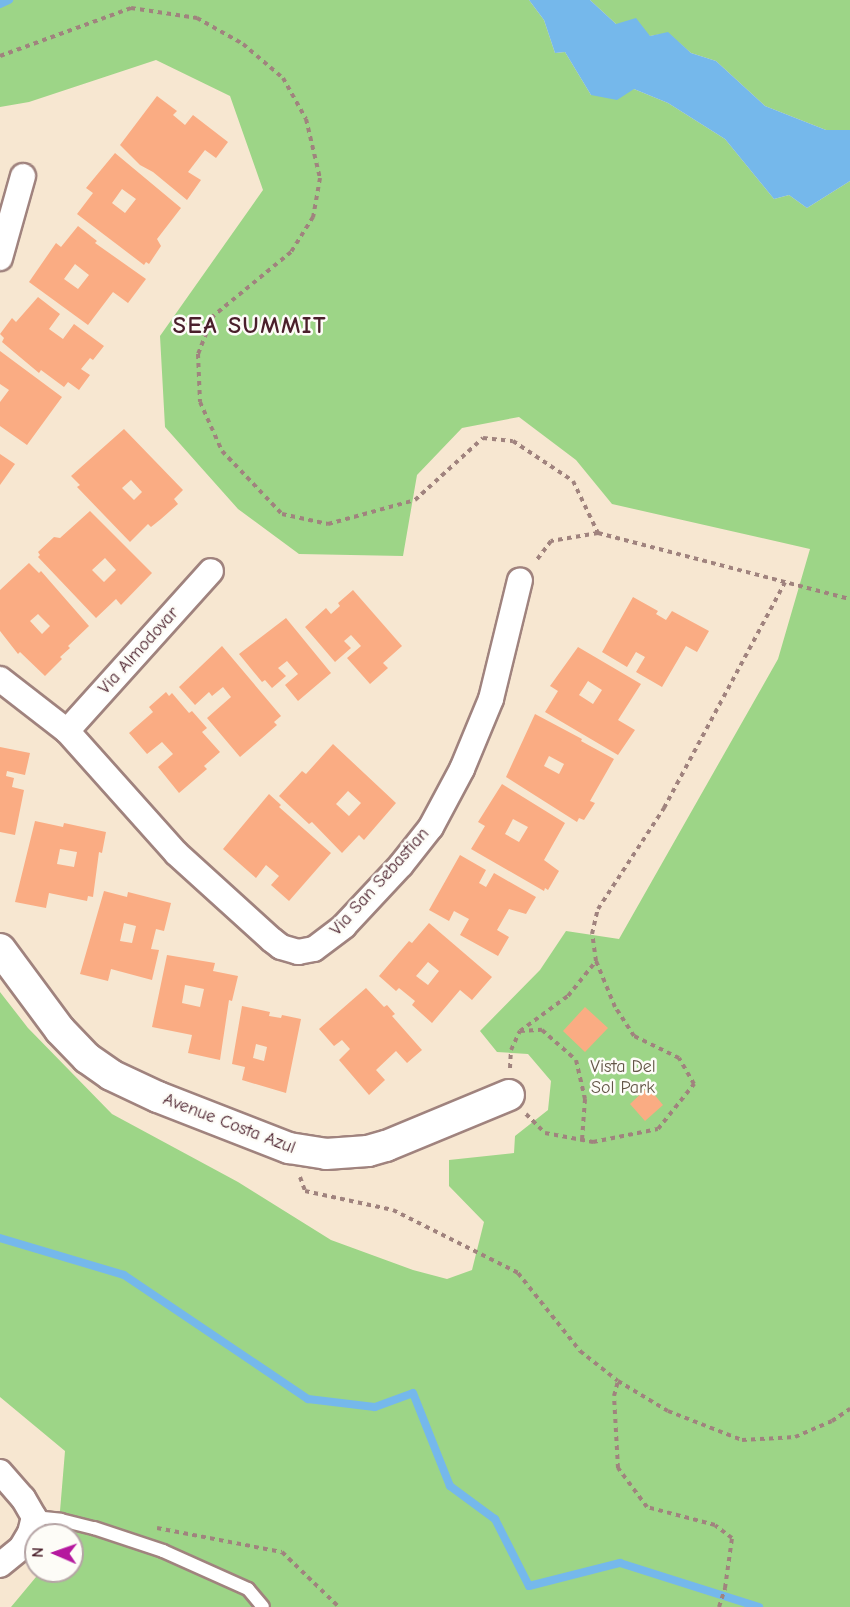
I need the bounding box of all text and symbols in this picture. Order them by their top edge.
district label: SEA SUMMIT [173,312,327,340]
street label: Via Almodovar [94,603,184,699]
street label: Via San Sebastian [326,823,434,941]
park label: Vista Del Sol Park [590,1057,656,1100]
street label: Avenue Costa Azul [160,1089,298,1159]
north arrow [24,1523,84,1583]
text: N [29,1547,47,1558]

